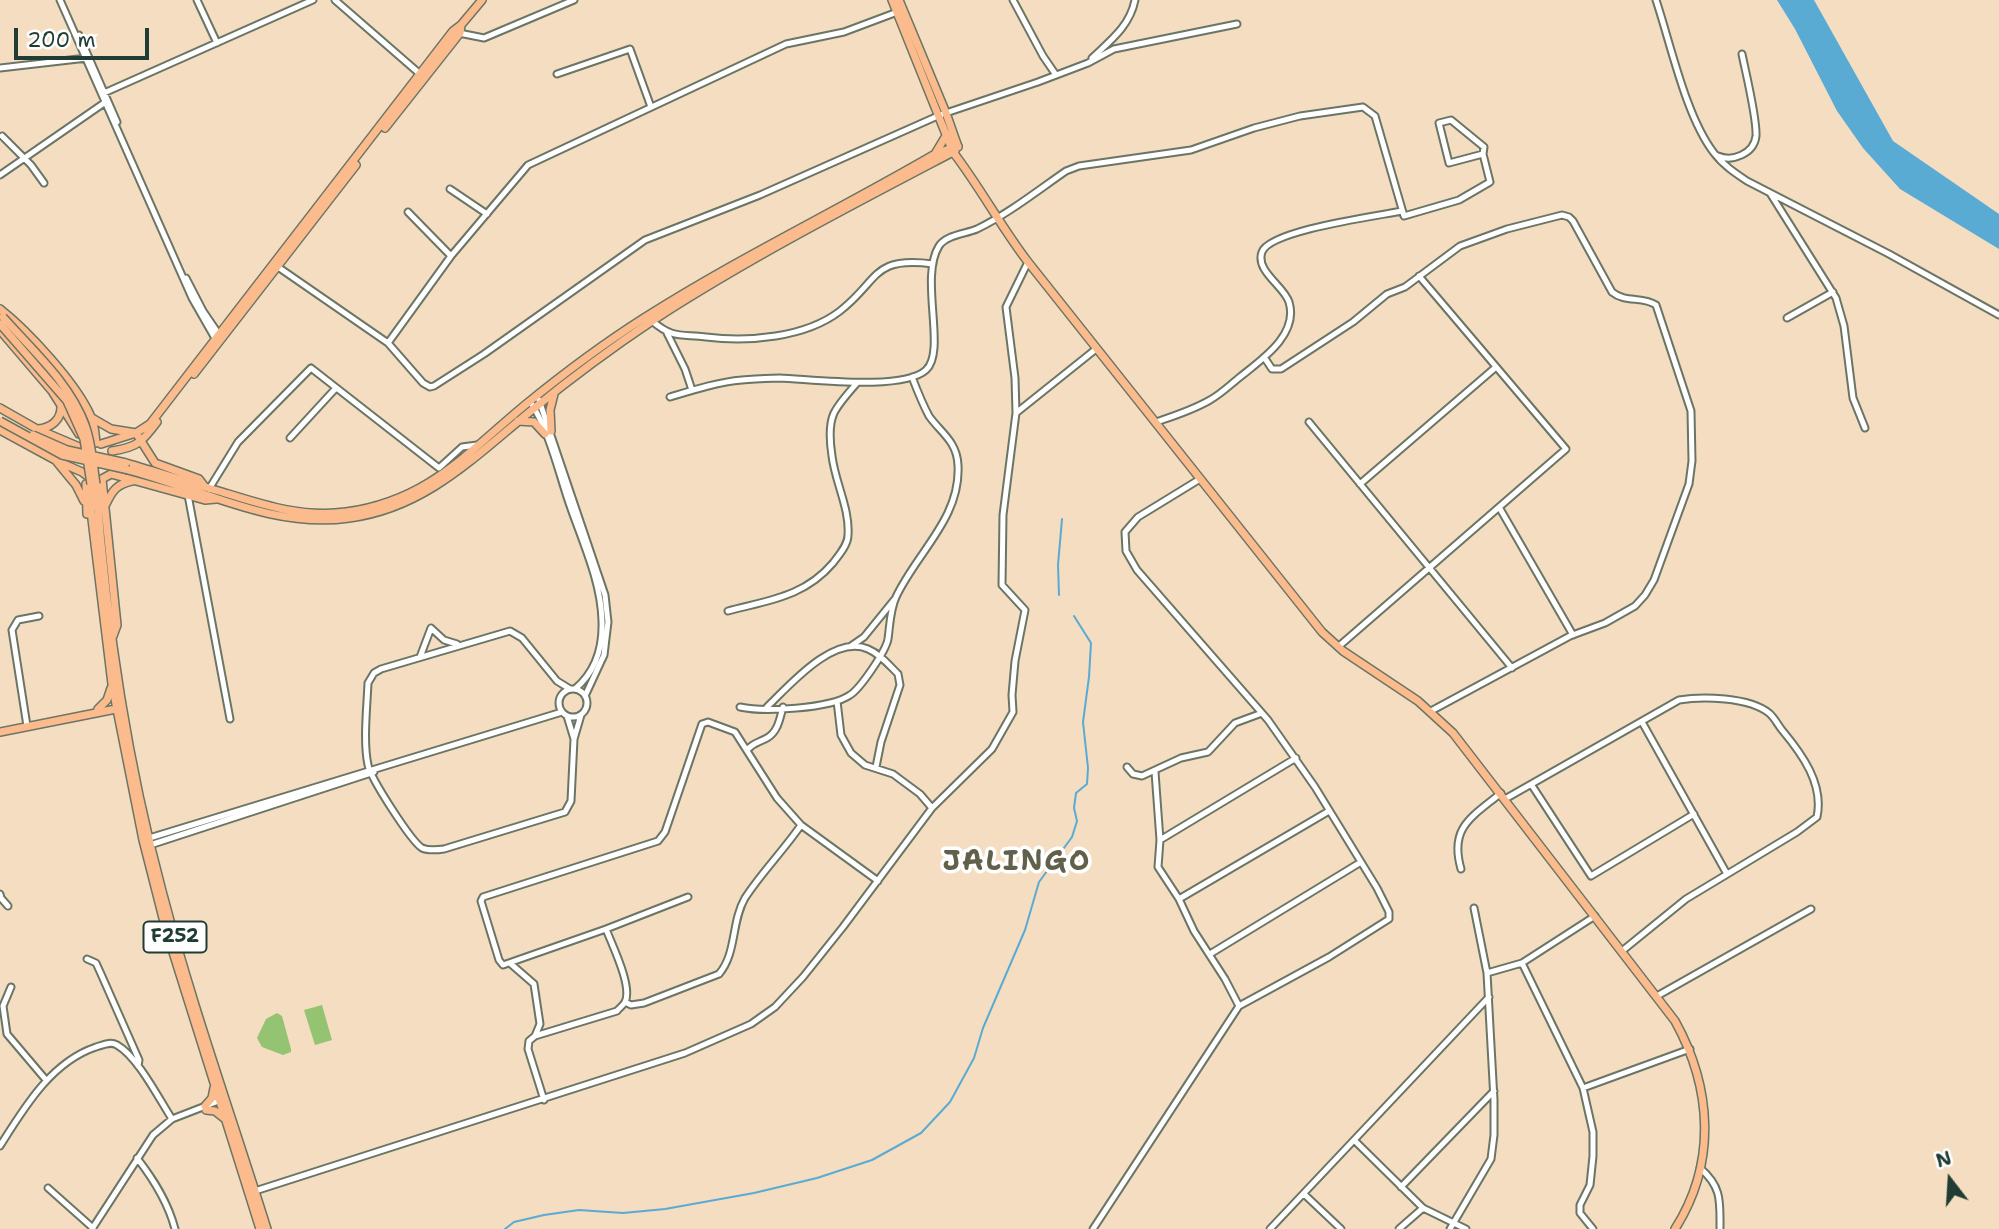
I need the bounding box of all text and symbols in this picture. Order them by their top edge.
scale bar [18,14,152,58]
text: 200 m [27,26,96,54]
district label: JALINGO [943,846,1091,880]
road number: F252 [144,922,206,953]
north arrow [1915,1145,1985,1215]
text: N [1933,1145,1955,1174]

